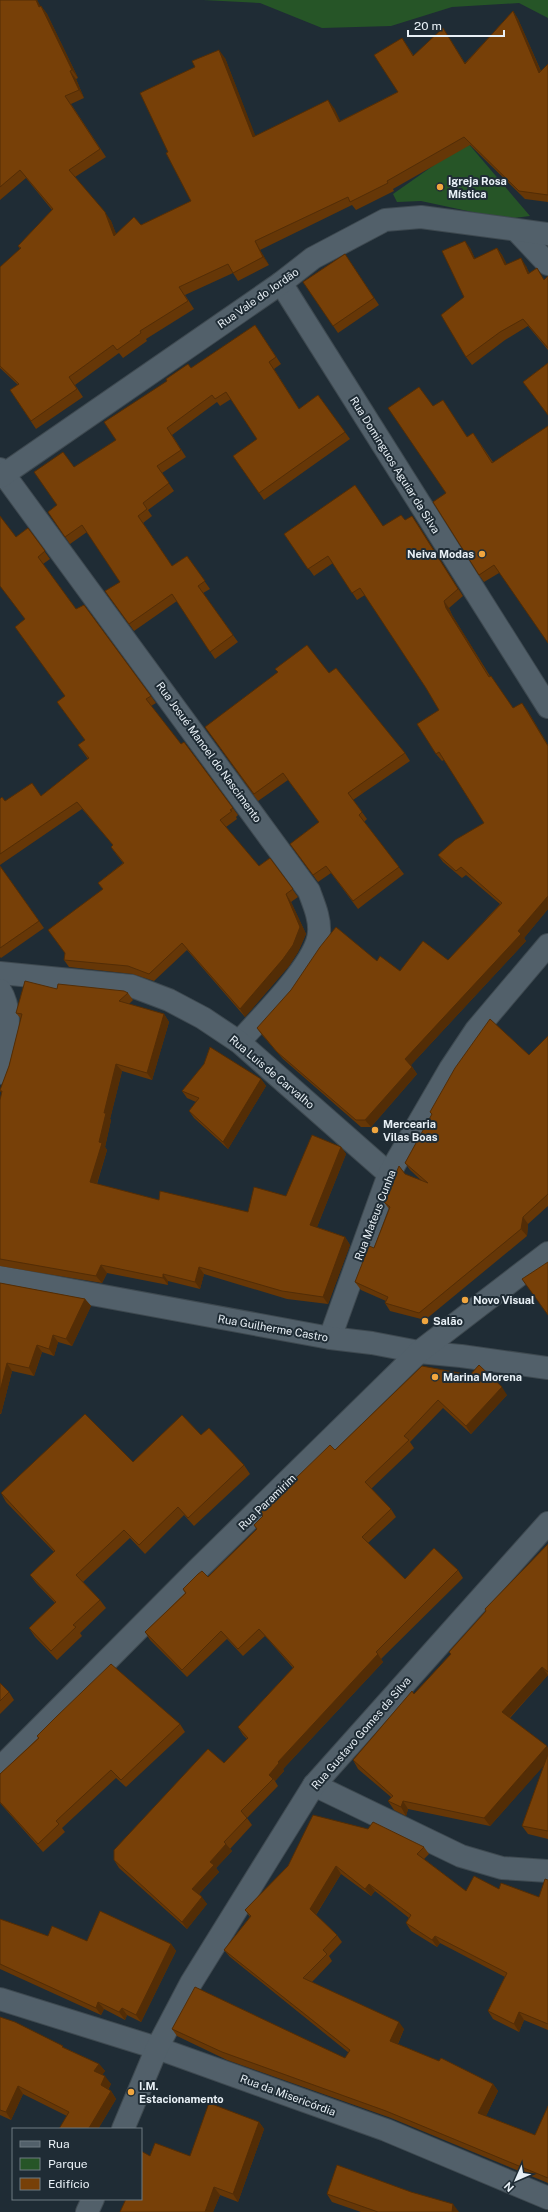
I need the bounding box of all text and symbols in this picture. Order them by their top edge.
scale bar [408,12,504,38]
text: 20 m [414,19,442,33]
place label: Igreja Rosa Mística [448,175,507,200]
marker: Igreja Rosa Mística [435,182,445,192]
street label: Rua Vale do Jordão [215,266,301,330]
street label: Rua Dominguos Aguiar da Silva [348,394,442,536]
place label: Neiva Modas [407,548,474,560]
marker: Neiva Modas [477,549,487,559]
street label: Rua Josué Manoel do Nascimento [154,680,264,824]
street label: Rua Luis de Carvalho [227,1033,317,1111]
place label: Mercearia Vilas Boas [383,1118,438,1143]
marker: Mercearia Vilas Boas [370,1125,380,1135]
street label: Rua Mateus Cunha [352,1168,398,1262]
place label: Novo Visual [473,1294,535,1306]
marker: Novo Visual [460,1295,470,1305]
street label: Rua Guilherme Castro [217,1312,329,1344]
place label: Salão [433,1315,463,1327]
marker: Salão [420,1316,430,1326]
place label: Marina Morena [443,1371,522,1383]
marker: Marina Morena [430,1372,440,1382]
street label: Rua Paramirim [236,1472,298,1532]
street label: Rua Gustavo Gomes da Silva [309,1674,413,1792]
street label: Rua da Misericórdia [239,2072,337,2118]
place label: I.M. Estacionamento [139,2080,224,2105]
marker: I.M. Estacionamento [126,2087,136,2097]
legend [12,2128,142,2200]
text: Rua [48,2137,70,2151]
text: Parque [48,2157,88,2171]
north arrow [496,2160,536,2200]
text: Edifício [48,2177,90,2191]
text: N [502,2180,516,2194]

